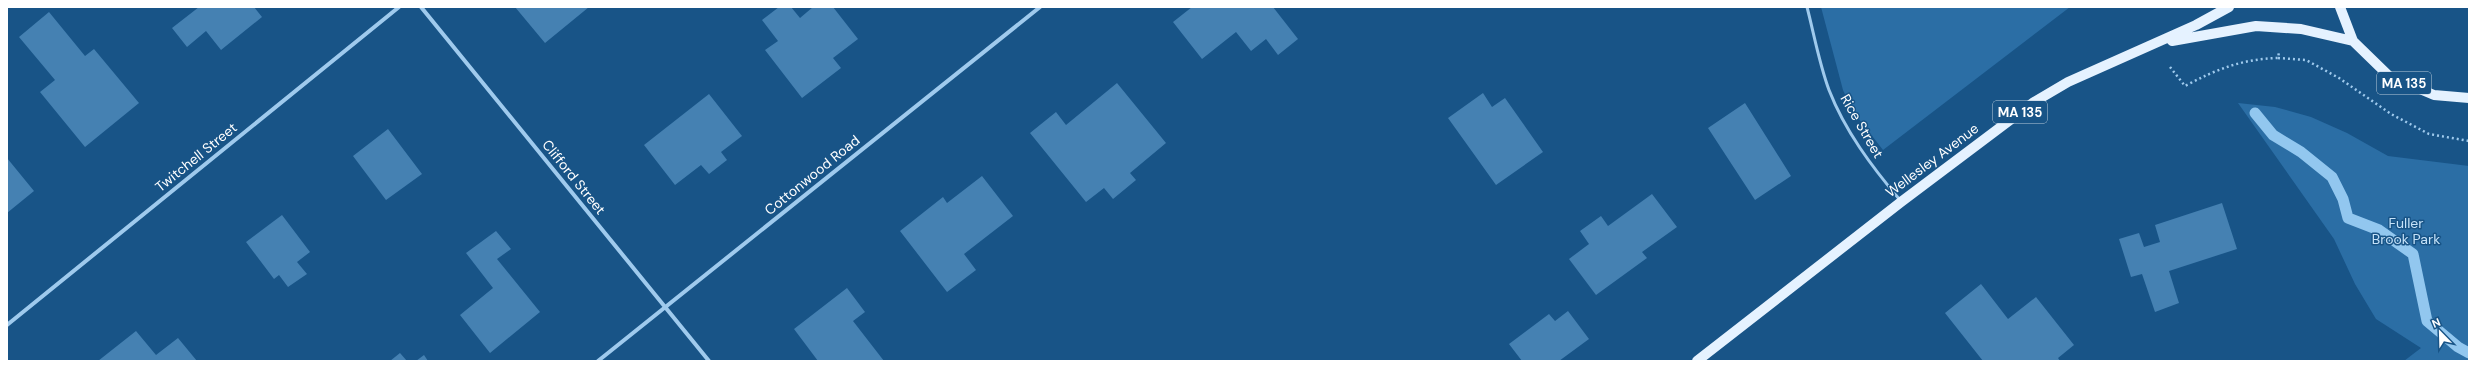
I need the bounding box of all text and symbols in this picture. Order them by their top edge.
road number: MA 135 [2377,72,2431,94]
street label: Rice Street [1836,91,1888,161]
road number: MA 135 [1993,101,2047,123]
street label: Twitchell Street [151,119,241,195]
street label: Wellesley Avenue [1882,119,1982,201]
street label: Cottonwood Road [761,131,863,219]
street label: Clifford Street [538,136,610,218]
park label: Fuller Brook Park [2372,214,2440,248]
north arrow [2420,312,2460,352]
text: N [2430,315,2443,331]

